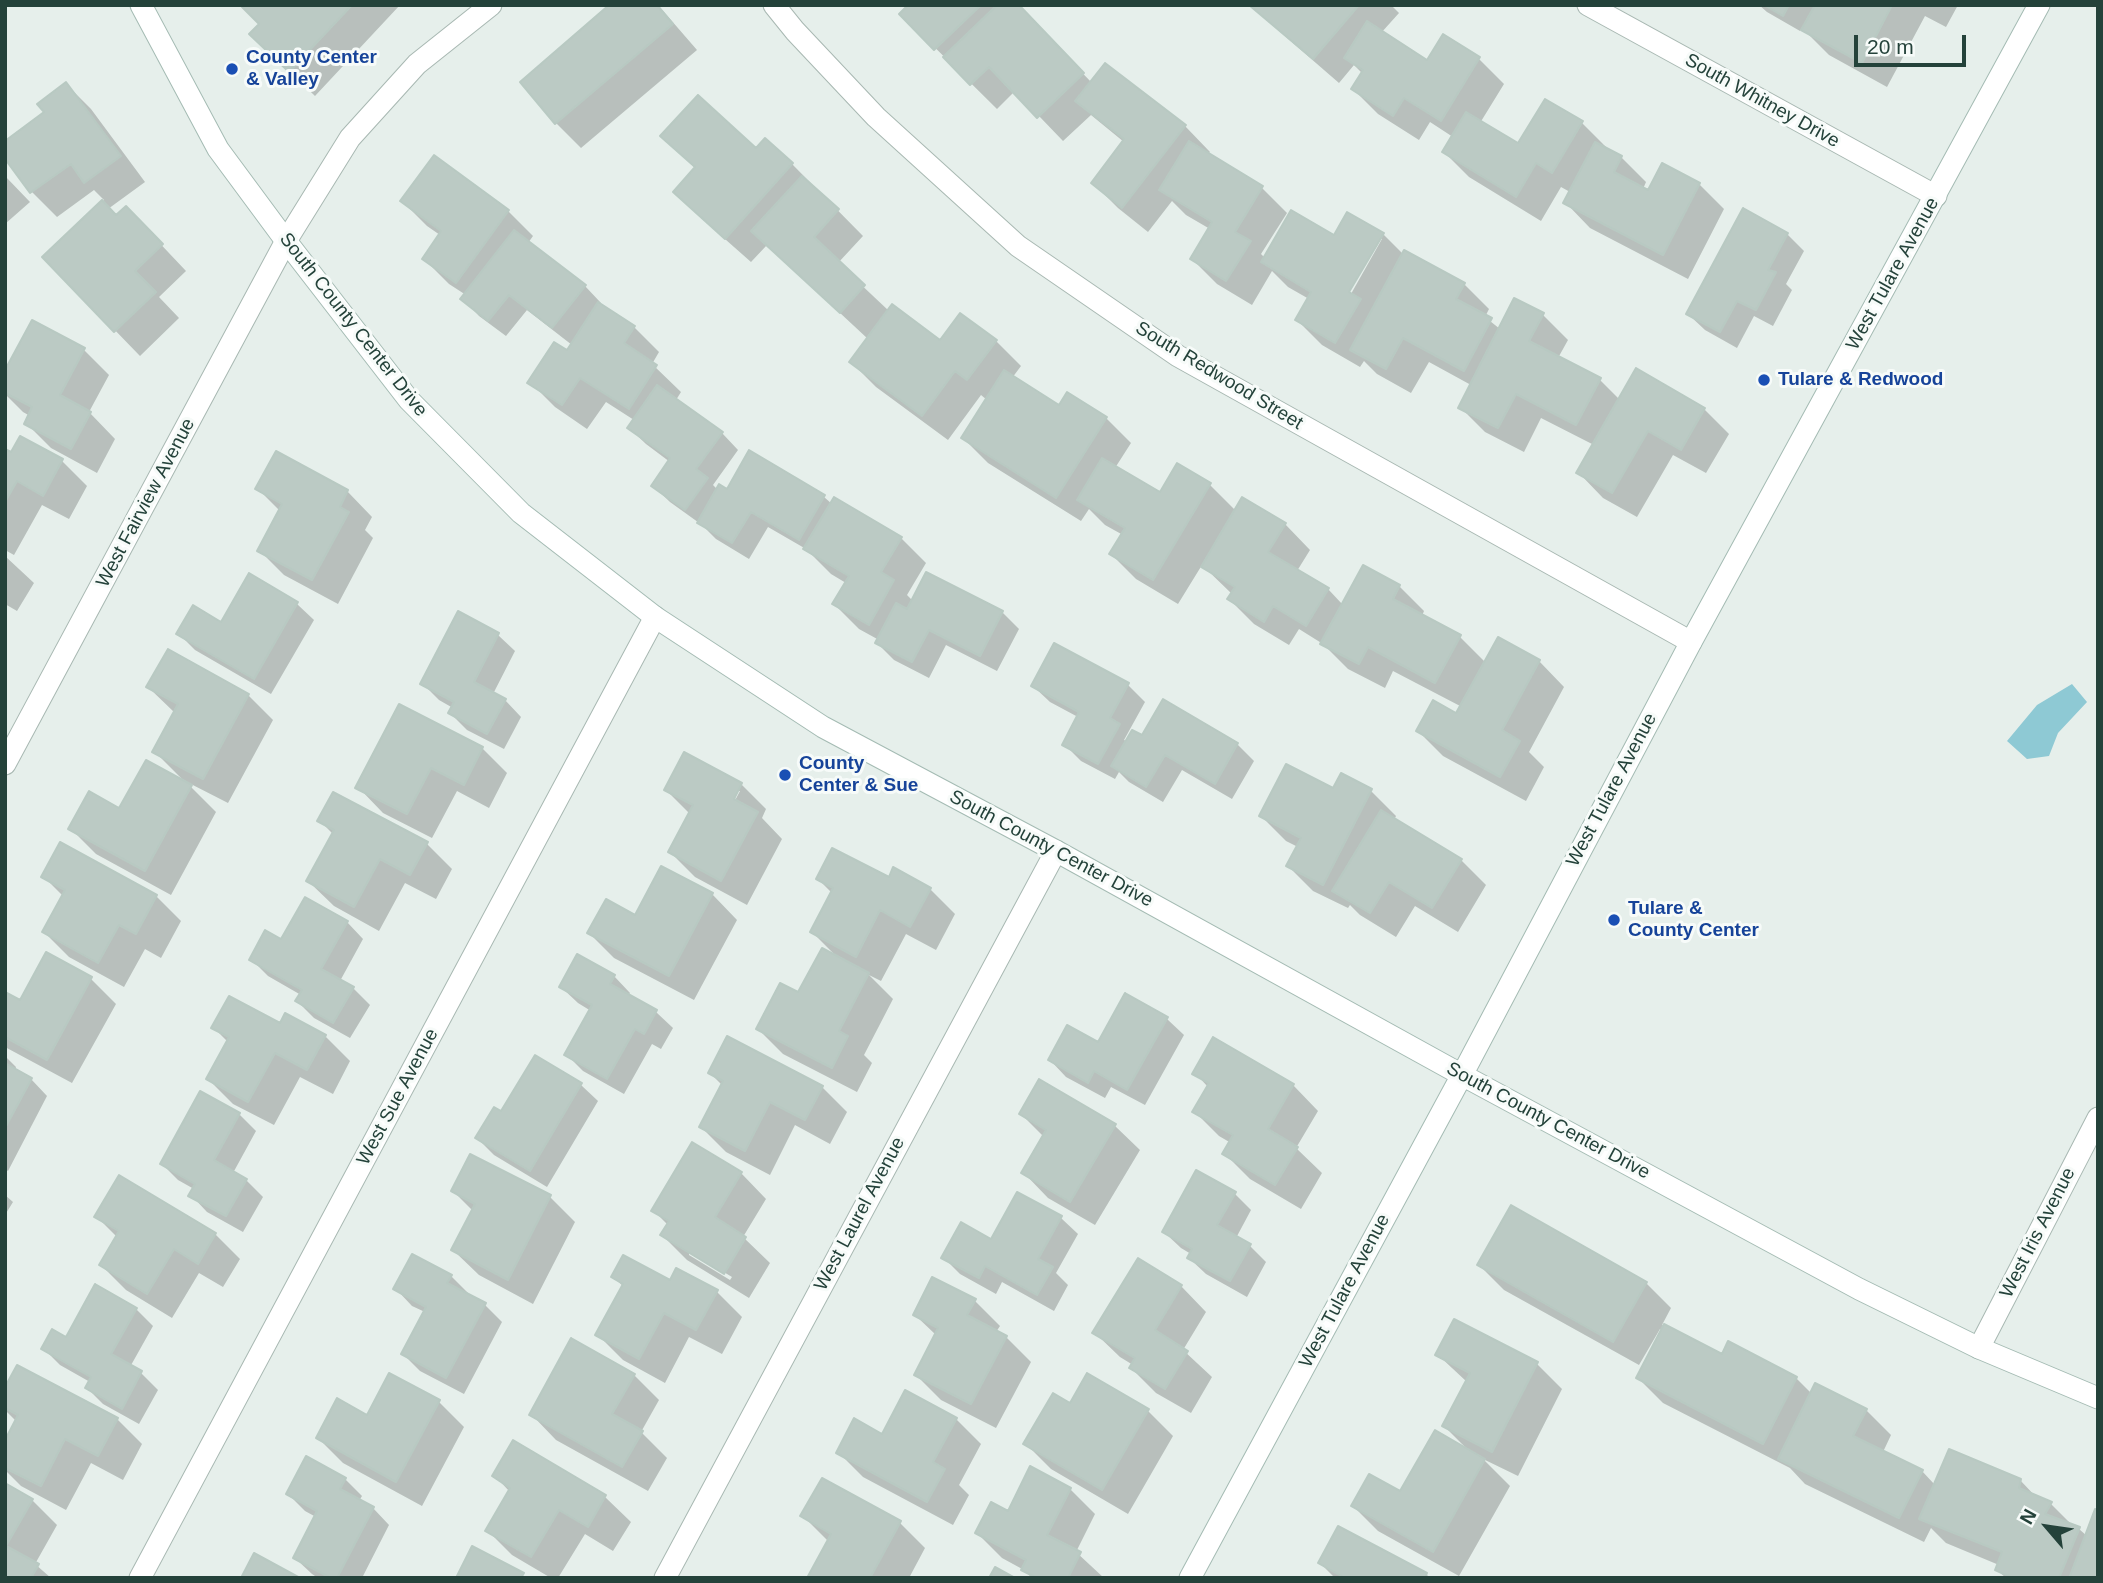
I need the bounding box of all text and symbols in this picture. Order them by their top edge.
scale bar [1858,21,1970,65]
text: 20 m [1867,35,1914,58]
place label: County Center & Valley [246,47,377,91]
street label: South Whitney Drive [1681,49,1843,153]
marker: County Center & Valley [224,61,240,77]
street label: West Tulare Avenue [1842,194,1944,354]
street label: South County Center Drive [274,229,432,421]
street label: South Redwood Street [1131,317,1307,435]
place label: Tulare & Redwood [1778,369,1943,391]
marker: Tulare & Redwood [1756,372,1772,388]
street label: West Fairview Avenue [92,415,200,591]
street label: West Tulare Avenue [1562,709,1662,871]
place label: County Center & Sue [799,753,918,797]
marker: County Center & Sue [777,767,793,783]
street label: South County Center Drive [945,786,1157,912]
place label: Tulare & County Center [1628,898,1759,942]
marker: Tulare & County Center [1606,912,1622,928]
street label: West Sue Avenue [352,1025,444,1169]
street label: South County Center Drive [1442,1058,1654,1184]
street label: West Laurel Avenue [810,1133,910,1295]
street label: West Iris Avenue [1995,1164,2081,1302]
street label: West Tulare Avenue [1295,1210,1395,1372]
north arrow [2012,1492,2082,1562]
text: N [2016,1505,2041,1528]

